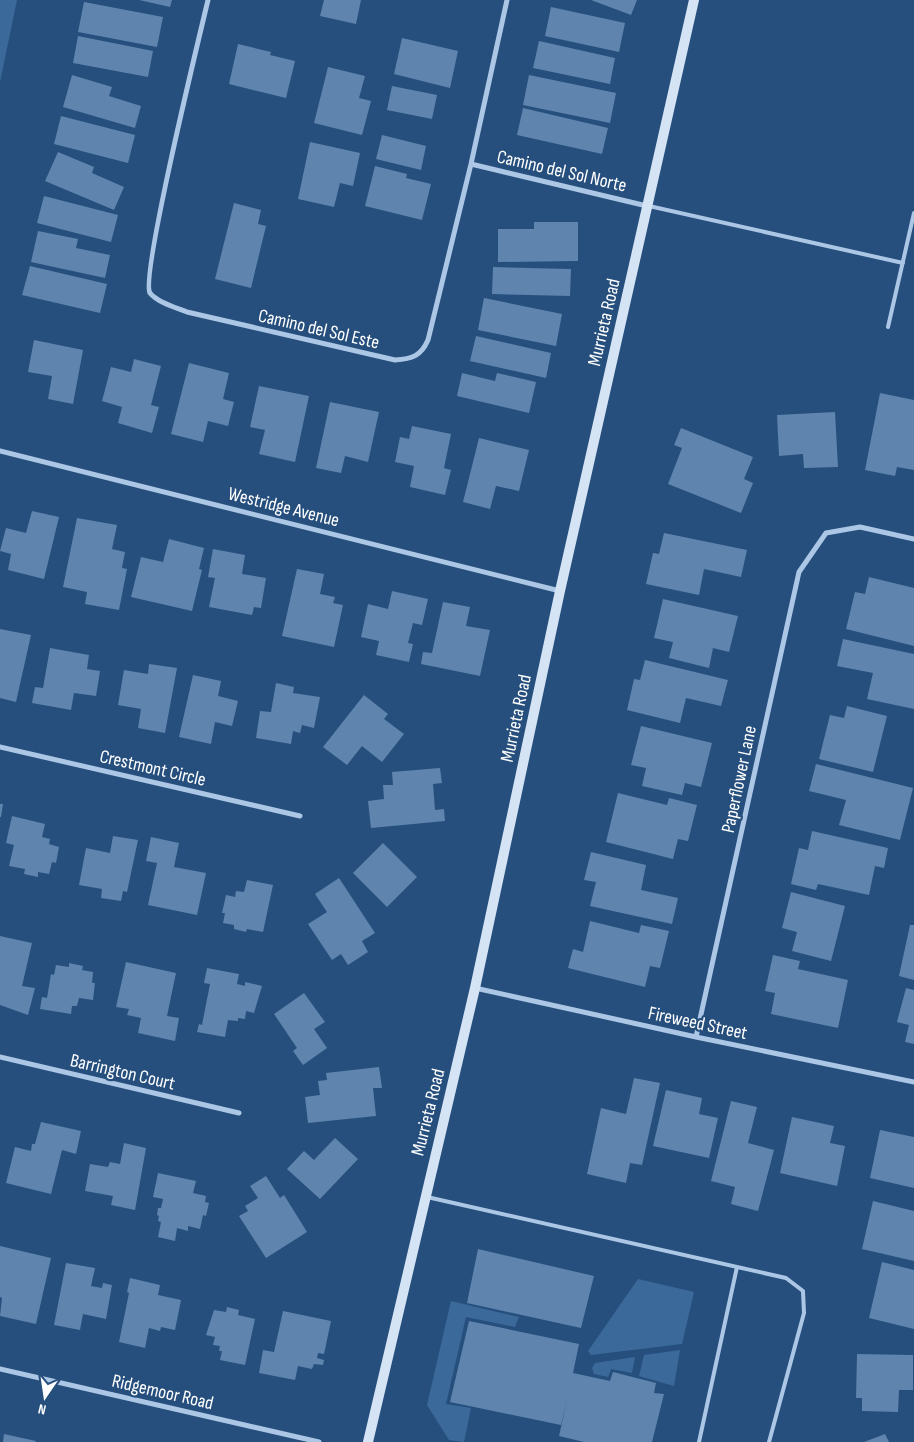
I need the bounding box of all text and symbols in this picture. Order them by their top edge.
street label: Camino del Sol Norte [495,145,629,198]
street label: Murrieta Road [583,276,626,368]
street label: Camino del Sol Este [256,304,381,355]
street label: Westridge Avenue [226,483,342,532]
street label: Murrieta Road [496,672,537,764]
street label: Paperflower Lane [717,724,762,835]
street label: Crestmont Circle [97,745,208,792]
street label: Fireweed Street [646,1002,749,1045]
street label: Barrington Court [68,1049,178,1096]
street label: Murrieta Road [407,1066,450,1158]
street label: Ridgemoor Road [110,1370,216,1415]
north arrow [20,1372,70,1422]
text: N [37,1400,48,1418]

